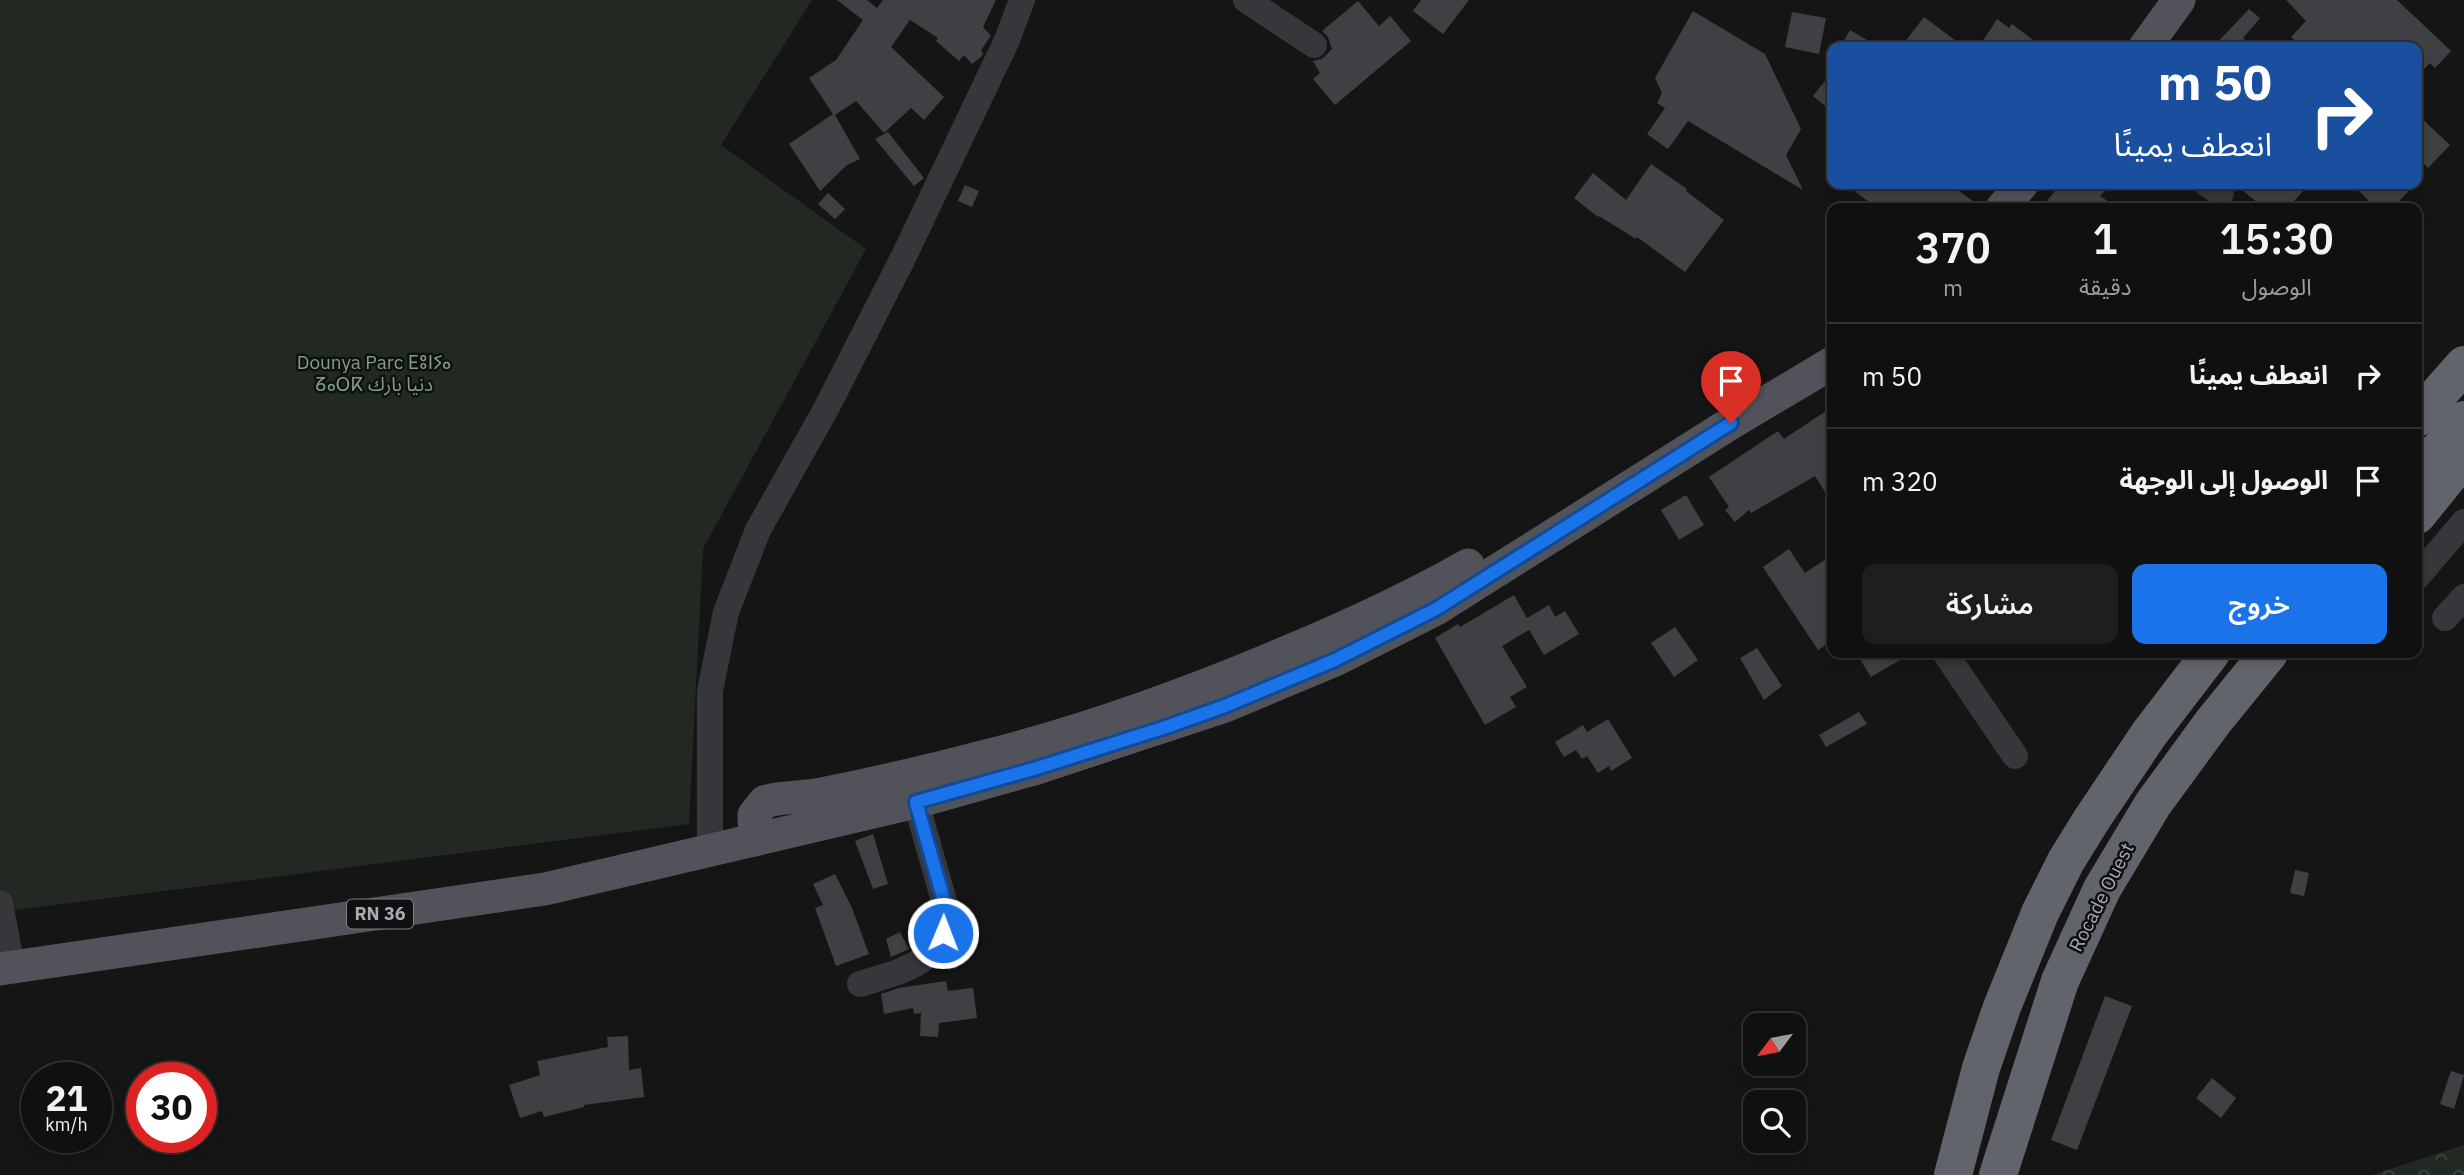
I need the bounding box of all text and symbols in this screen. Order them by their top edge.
text: 50 m [2158,50,2272,113]
icon: right [2296,70,2387,161]
text: انعطف يمينًا [2113,123,2272,165]
text: 1 [2093,211,2118,266]
text: 15:30 [2220,211,2334,266]
text: 370 [1915,220,1991,275]
text: دقيقة [2079,271,2131,301]
text: الوصول [2242,271,2312,301]
text: m [1943,272,1963,302]
park label: Dounya Parc ⴹⵓⵏⵢⴰ ⵒⴰⵔⴽ دنيا بارك [297,350,451,396]
pin [1701,351,1761,423]
text: انعطف يمينًا [2189,357,2328,391]
icon: right [2349,357,2387,395]
text: 50 m [1862,359,1922,393]
icon: arrive [1712,362,1750,400]
text: الوصول إلى الوجهة [2119,462,2328,496]
icon: arrive [2349,462,2387,500]
text: 320 m [1862,464,1938,498]
button: مشاركة [1862,564,2118,644]
button: خروج [2132,564,2387,644]
street label: Rocade Ouest [2063,839,2139,955]
position arrow [906,896,980,970]
road number: RN 36 [347,900,413,929]
north arrow [1743,1013,1806,1076]
map controls [1743,1013,1806,1153]
speed limit sign: 30 [126,1062,217,1153]
text: 21 [45,1075,88,1121]
button: search [1743,1090,1806,1153]
text: km/h [45,1113,88,1136]

